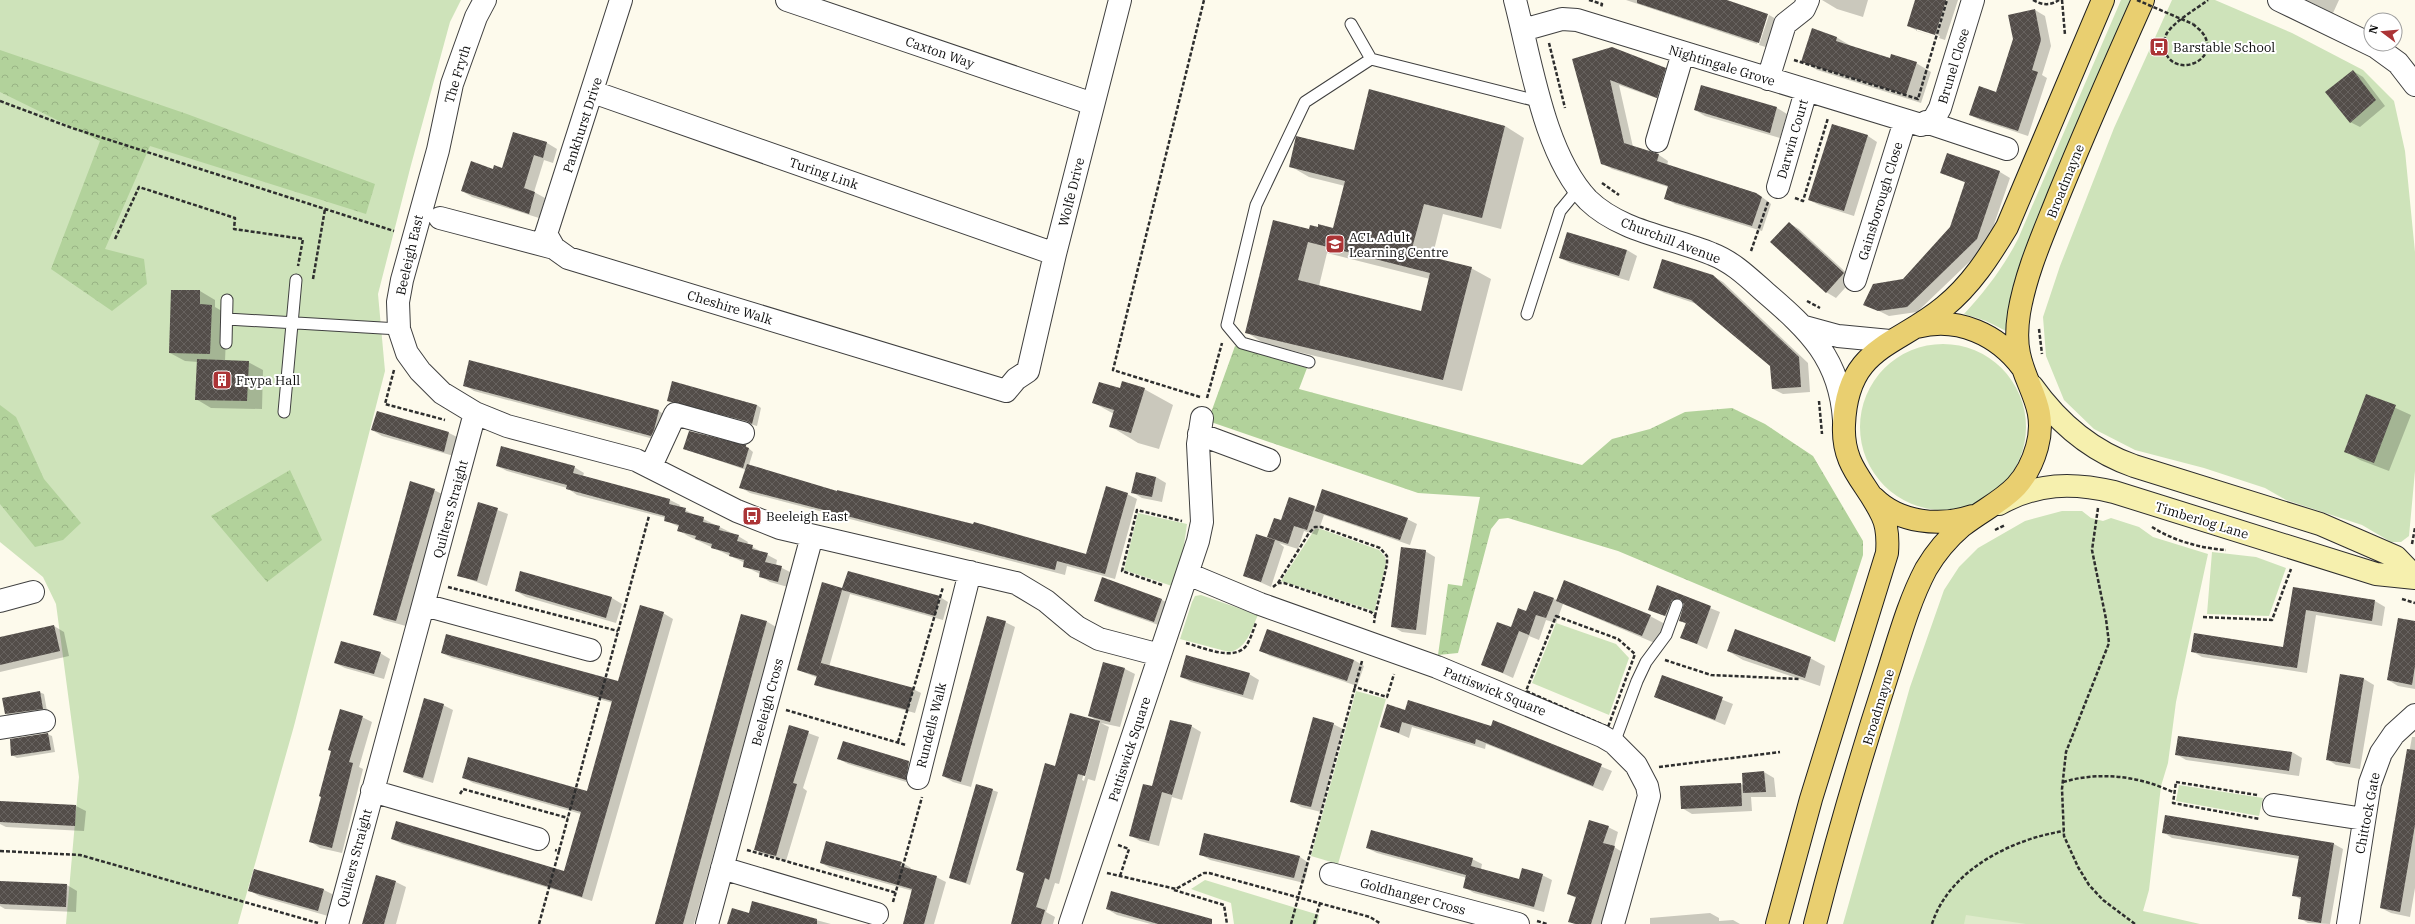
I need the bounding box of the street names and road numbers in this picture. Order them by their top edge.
street label: Brunel Close [1934,26,1973,106]
street label: Caxton Way [903,33,977,72]
street label: Nightingale Grove [1667,41,1777,90]
street label: The Fryth [441,43,474,105]
street label: Pankhurst Drive [559,75,606,175]
street label: Darwin Court [1773,97,1812,181]
street label: Gainsborough Close [1854,140,1907,262]
street label: Broadmayne [2043,142,2088,221]
street label: Turing Link [787,154,861,193]
street label: Wolfe Drive [1055,156,1088,228]
street label: Beeleigh East [392,213,427,297]
street label: Churchill Avenue [1618,214,1723,267]
street label: Cheshire Walk [685,286,775,329]
street label: Quilters Straight [429,458,472,560]
street label: Timberlog Lane [2153,498,2251,543]
street label: Beeleigh Cross [748,657,787,748]
street label: Pattiswick Square [1441,663,1549,720]
street label: Broadmayne [1859,667,1898,747]
street label: Rundells Walk [913,680,950,770]
street label: Pattiswick Square [1105,695,1154,804]
street label: Chittock Gate [2351,771,2384,855]
street label: Quilters Straight [333,807,376,909]
street label: Goldhanger Cross [1358,874,1468,919]

